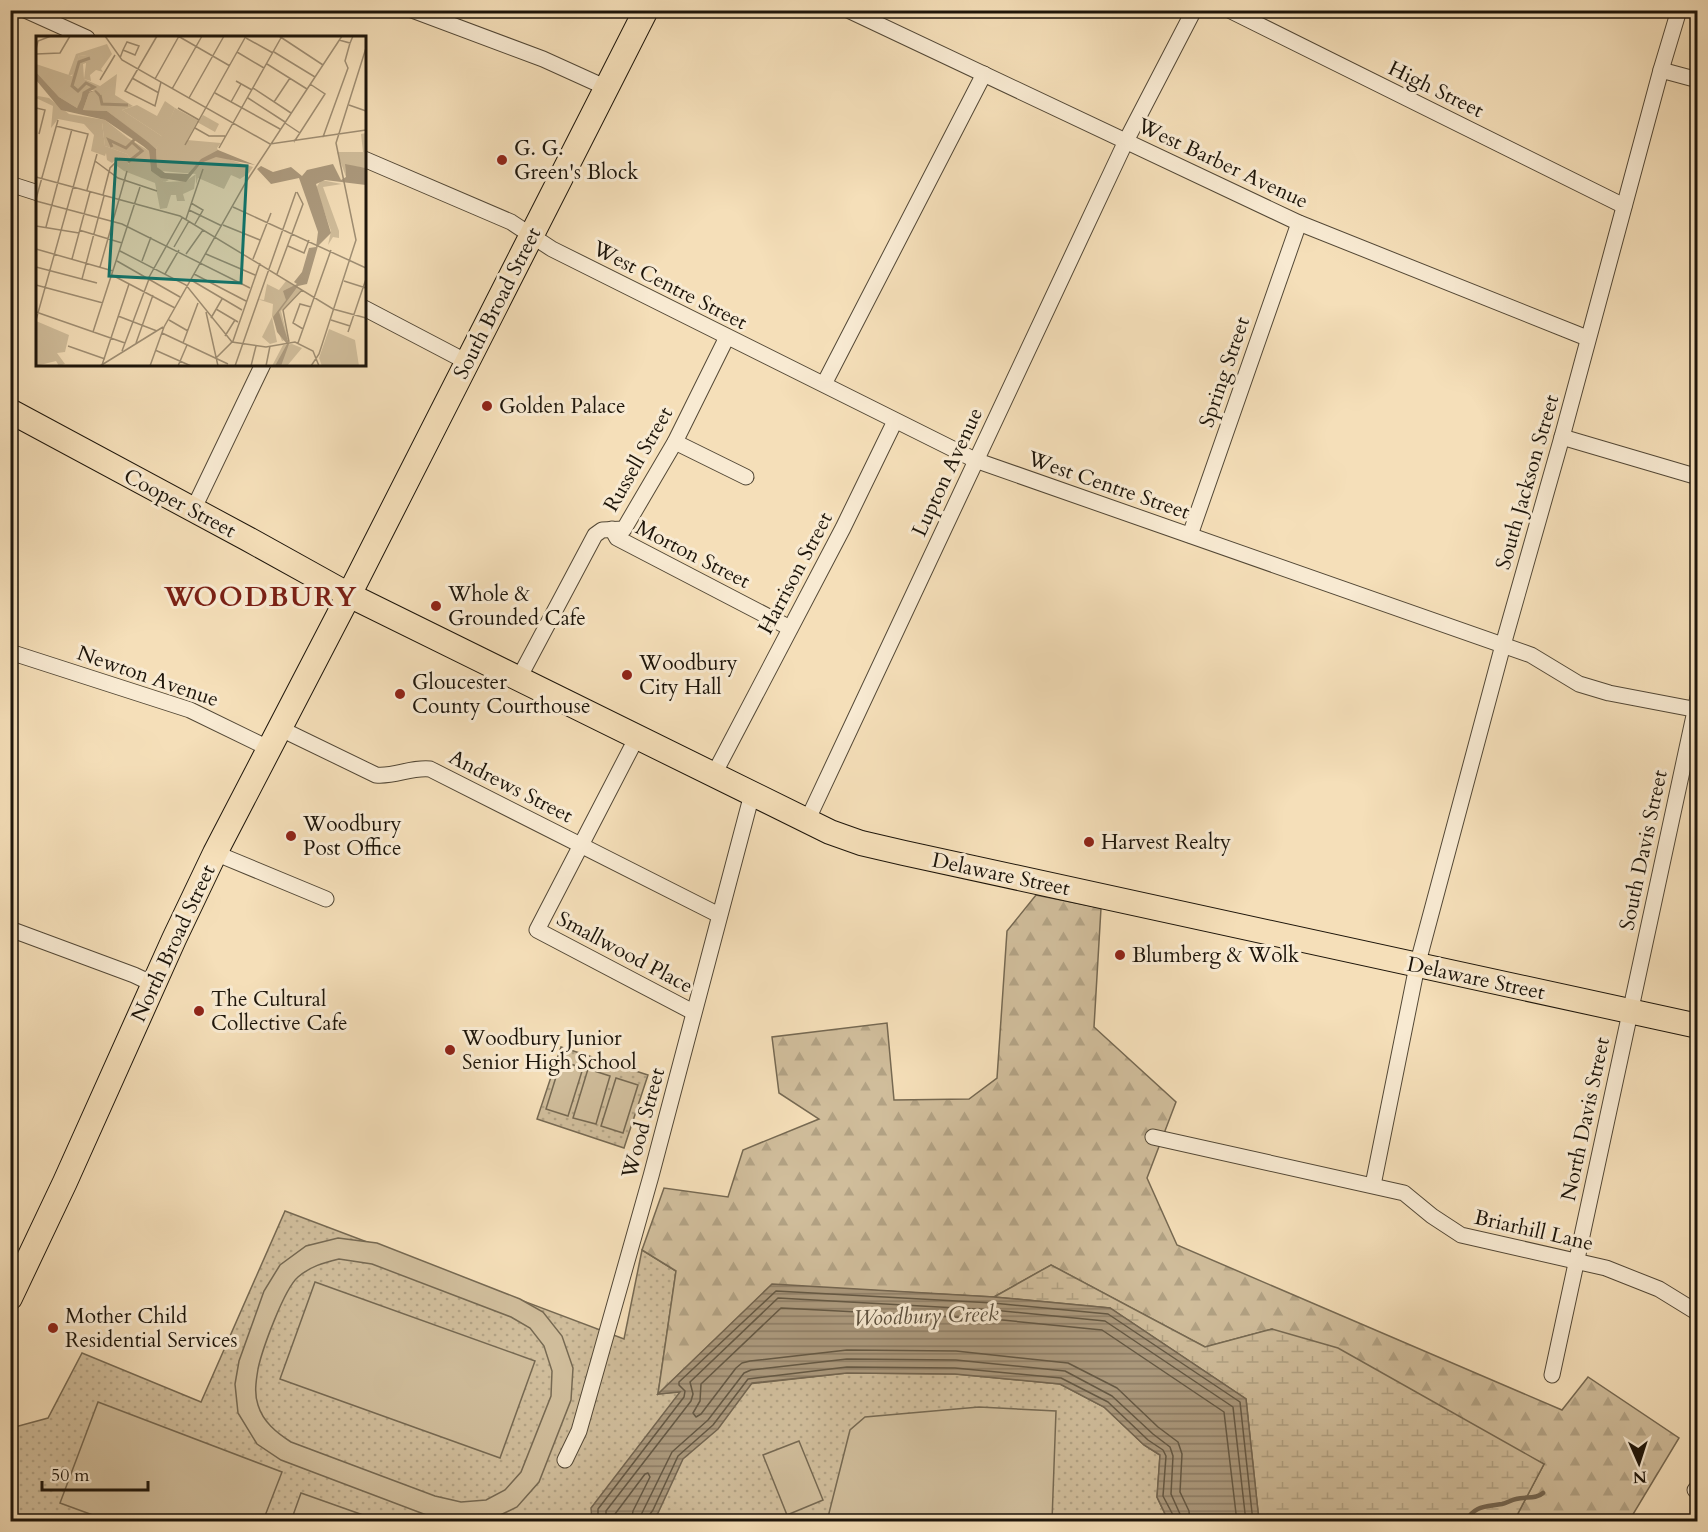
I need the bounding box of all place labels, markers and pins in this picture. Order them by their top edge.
place label: G. G. Green's Block [514,134,639,187]
marker: G. G. Green's Block [495,153,509,167]
place label: Golden Palace [499,392,626,421]
marker: Golden Palace [480,399,494,413]
place label: Whole & Grounded Cafe [447,580,586,633]
marker: Whole & Grounded Cafe [429,599,443,613]
place label: Woodbury City Hall [638,649,738,702]
place label: Gloucester County Courthouse [412,668,590,721]
marker: Woodbury City Hall [620,668,634,682]
marker: Gloucester County Courthouse [393,687,407,701]
place label: Woodbury Post Office [302,810,402,863]
place label: Harvest Realty [1101,828,1231,857]
marker: Woodbury Post Office [284,829,298,843]
marker: Harvest Realty [1082,835,1096,849]
place label: Blumberg & Wolk [1132,941,1300,970]
marker: Blumberg & Wolk [1113,948,1127,962]
place label: The Cultural Collective Cafe [211,985,348,1038]
marker: The Cultural Collective Cafe [192,1004,206,1018]
place label: Woodbury Junior Senior High School [461,1024,637,1077]
marker: Woodbury Junior Senior High School [443,1043,457,1057]
place label: Mother Child Residential Services [65,1302,238,1355]
marker: Mother Child Residential Services [46,1321,60,1335]

